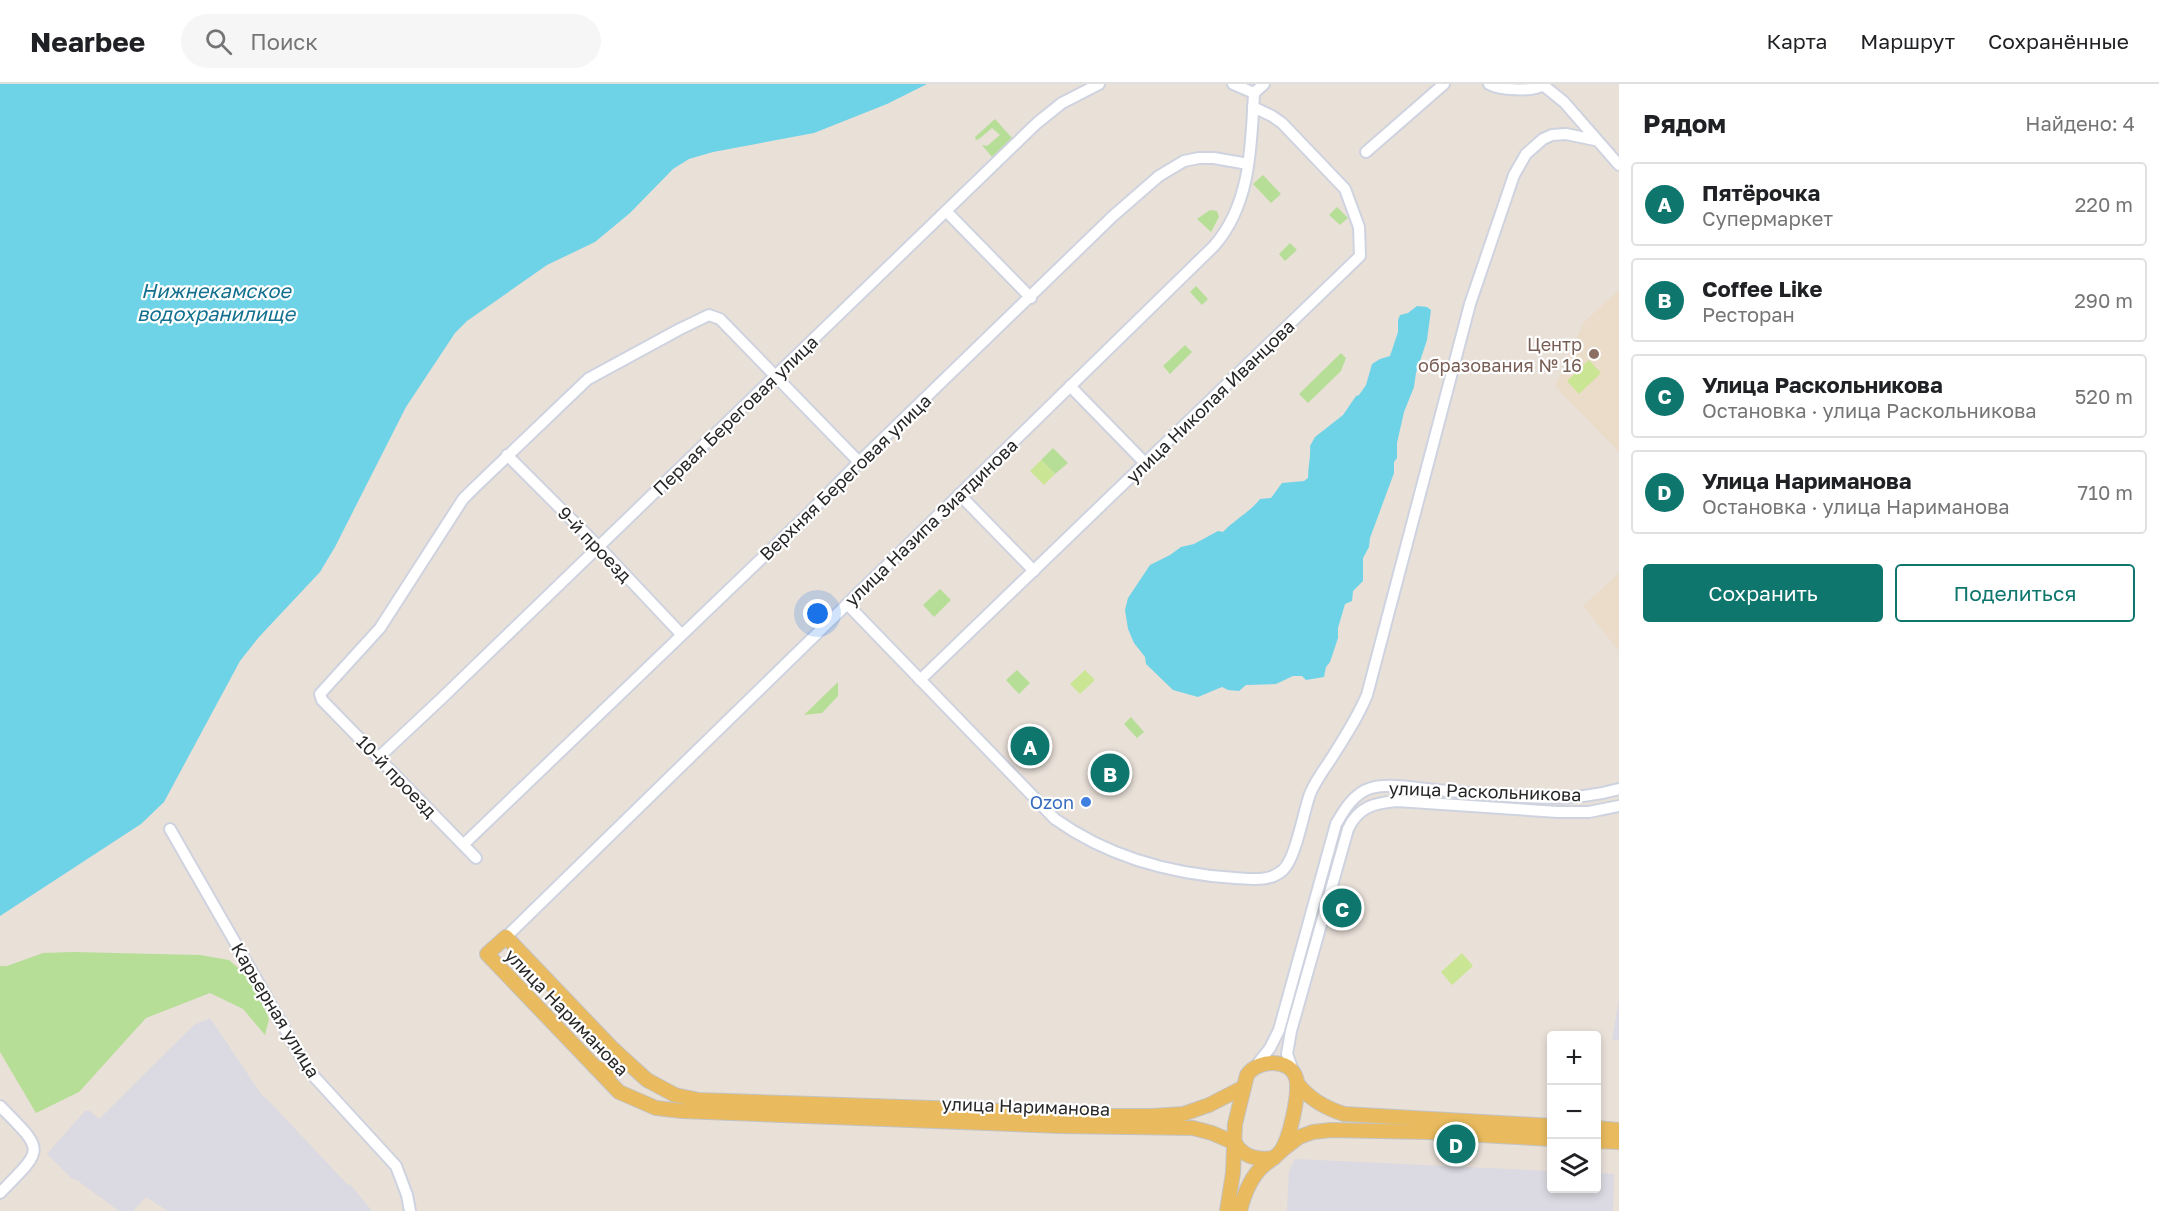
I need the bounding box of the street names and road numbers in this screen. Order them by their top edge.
street label: улица Николая Иванцова [1121,315,1299,487]
street label: Первая Береговая улица [648,330,822,500]
street label: Верхняя Береговая улица [755,389,935,565]
street label: улица Назипа Зиатдинова [840,434,1022,610]
street label: 9-й проезд [554,502,637,586]
street label: 10-й проезд [352,730,442,822]
street label: улица Раскольникова [1388,777,1582,805]
street label: Карьерная улица [227,939,325,1081]
street label: улица Нариманова [501,944,633,1080]
street label: улица Нариманова [941,1092,1111,1120]

